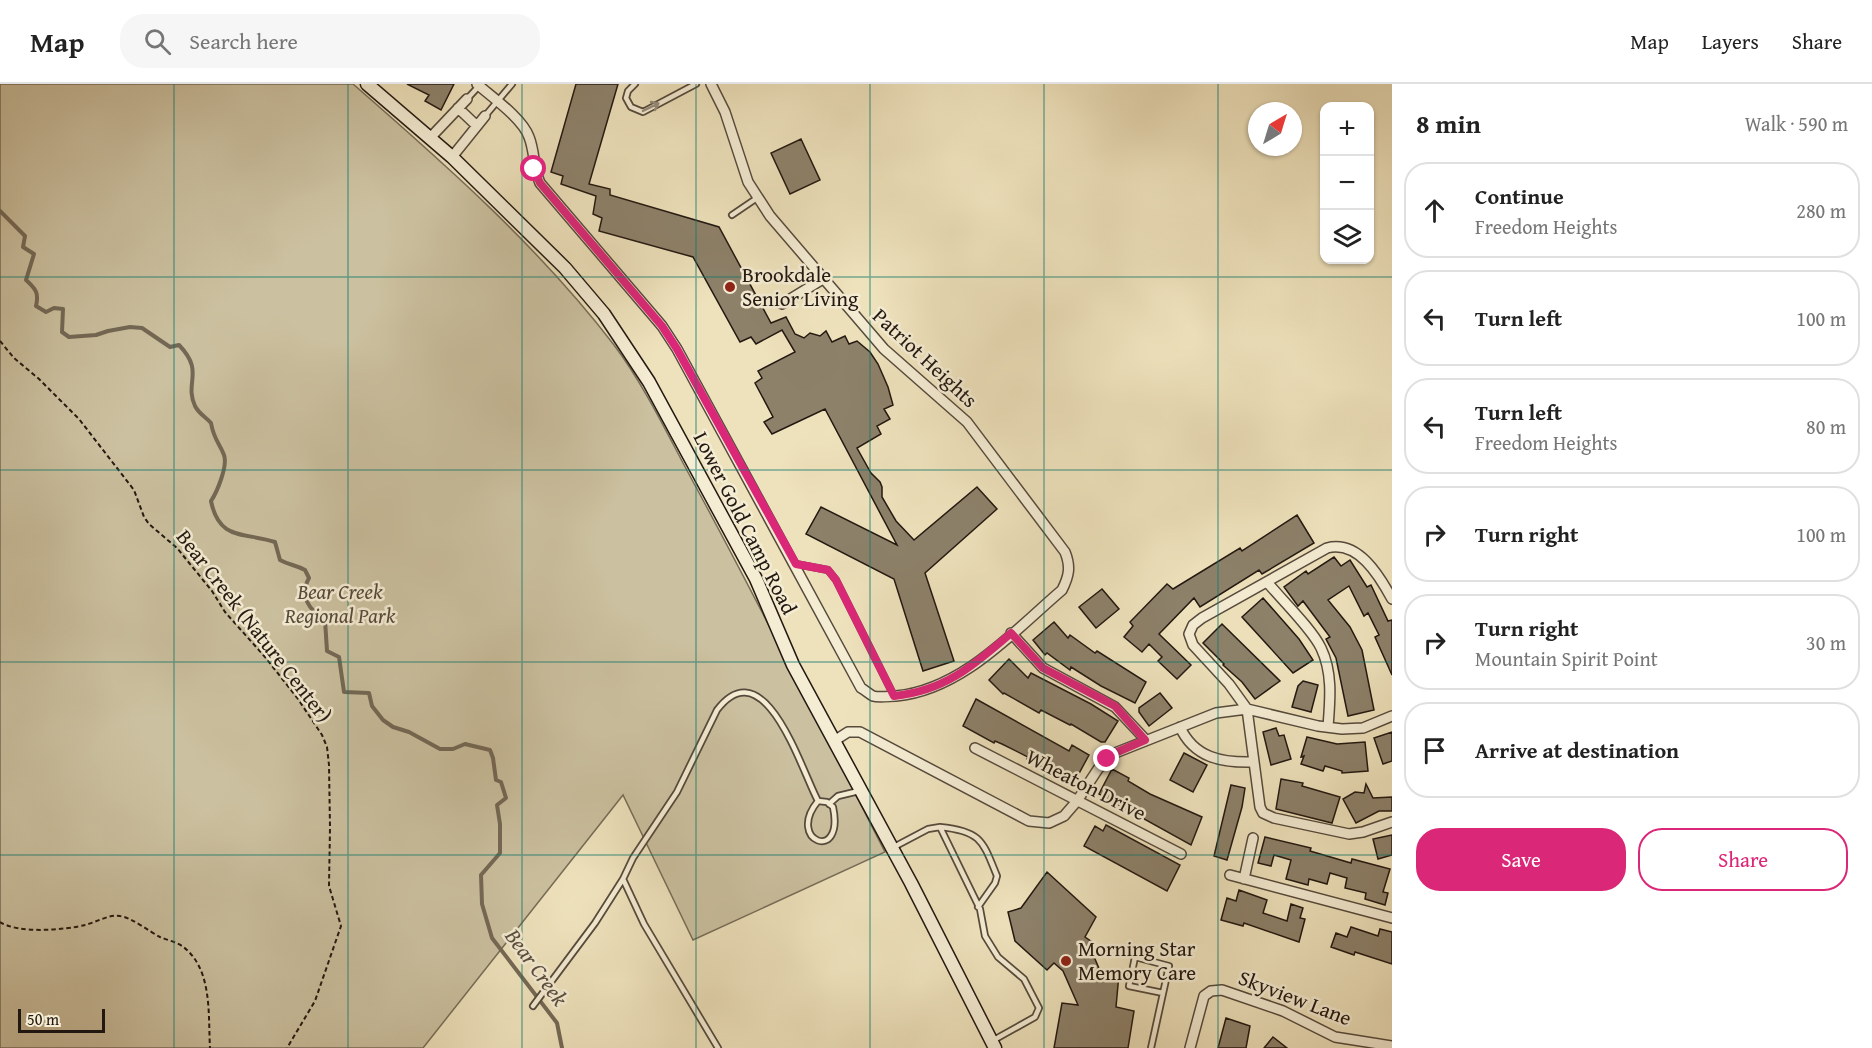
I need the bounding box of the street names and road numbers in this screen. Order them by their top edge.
street label: Patriot Heights [866,301,985,415]
street label: Lower Gold Camp Road [686,426,805,620]
street label: Bear Creek (Nature Center) [169,523,340,729]
street label: Wheaton Drive [1021,741,1152,828]
street label: Skyview Lane [1234,962,1356,1033]

